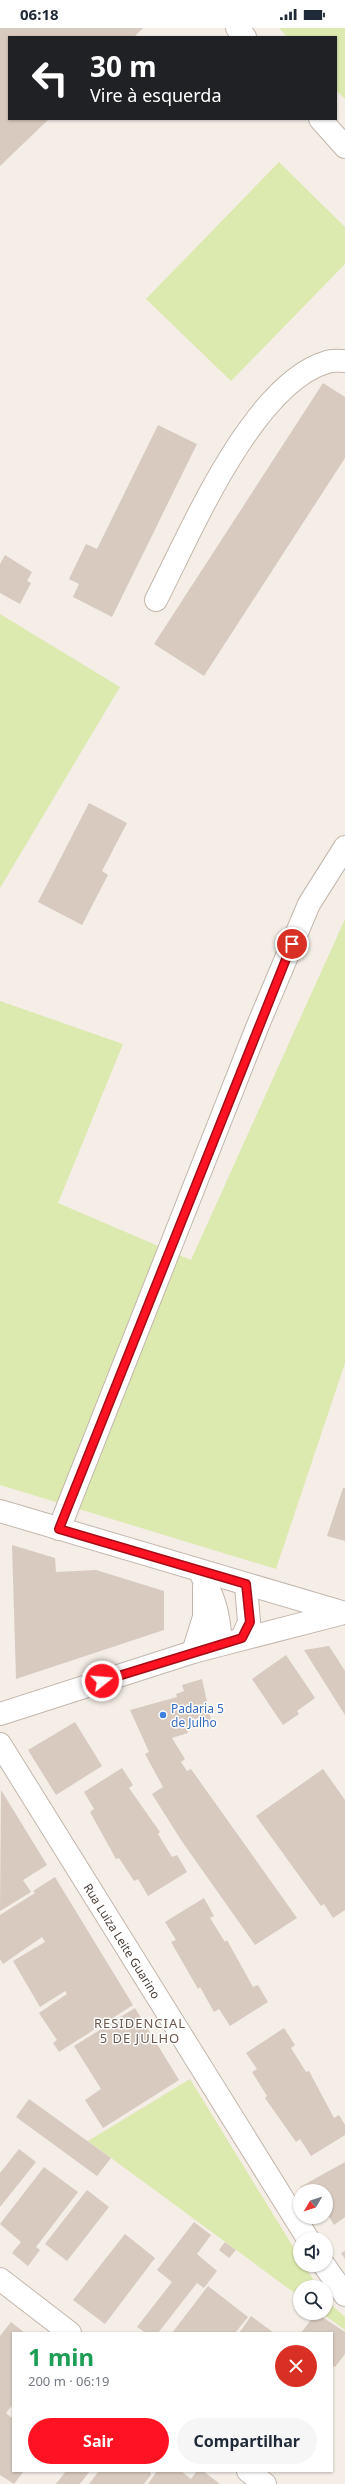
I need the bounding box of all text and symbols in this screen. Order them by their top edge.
text: 06:18 [20,4,59,24]
text: 30 m [90,47,157,85]
icon: left [24,52,76,104]
text: Vire à esquerda [90,83,222,107]
pin [275,927,309,961]
icon: arrive [281,933,303,955]
position arrow [81,1660,123,1702]
place label: Padaria 5 de Julho [171,1700,224,1731]
marker: Padaria 5 de Julho [158,1710,168,1720]
street label: Rua Luiza Leite Guarino [80,1880,164,2002]
district label: RESIDENCIAL 5 DE JULHO [94,2014,186,2047]
north arrow [293,2184,333,2224]
map controls [293,2184,333,2320]
button: sound [293,2232,333,2272]
button: search [293,2280,333,2320]
text: 1 min [28,2340,94,2373]
button: close [275,2345,317,2387]
text: 200 m · 06:19 [28,2372,109,2390]
button: Sair [28,2418,169,2464]
button: Compartilhar [177,2418,317,2464]

